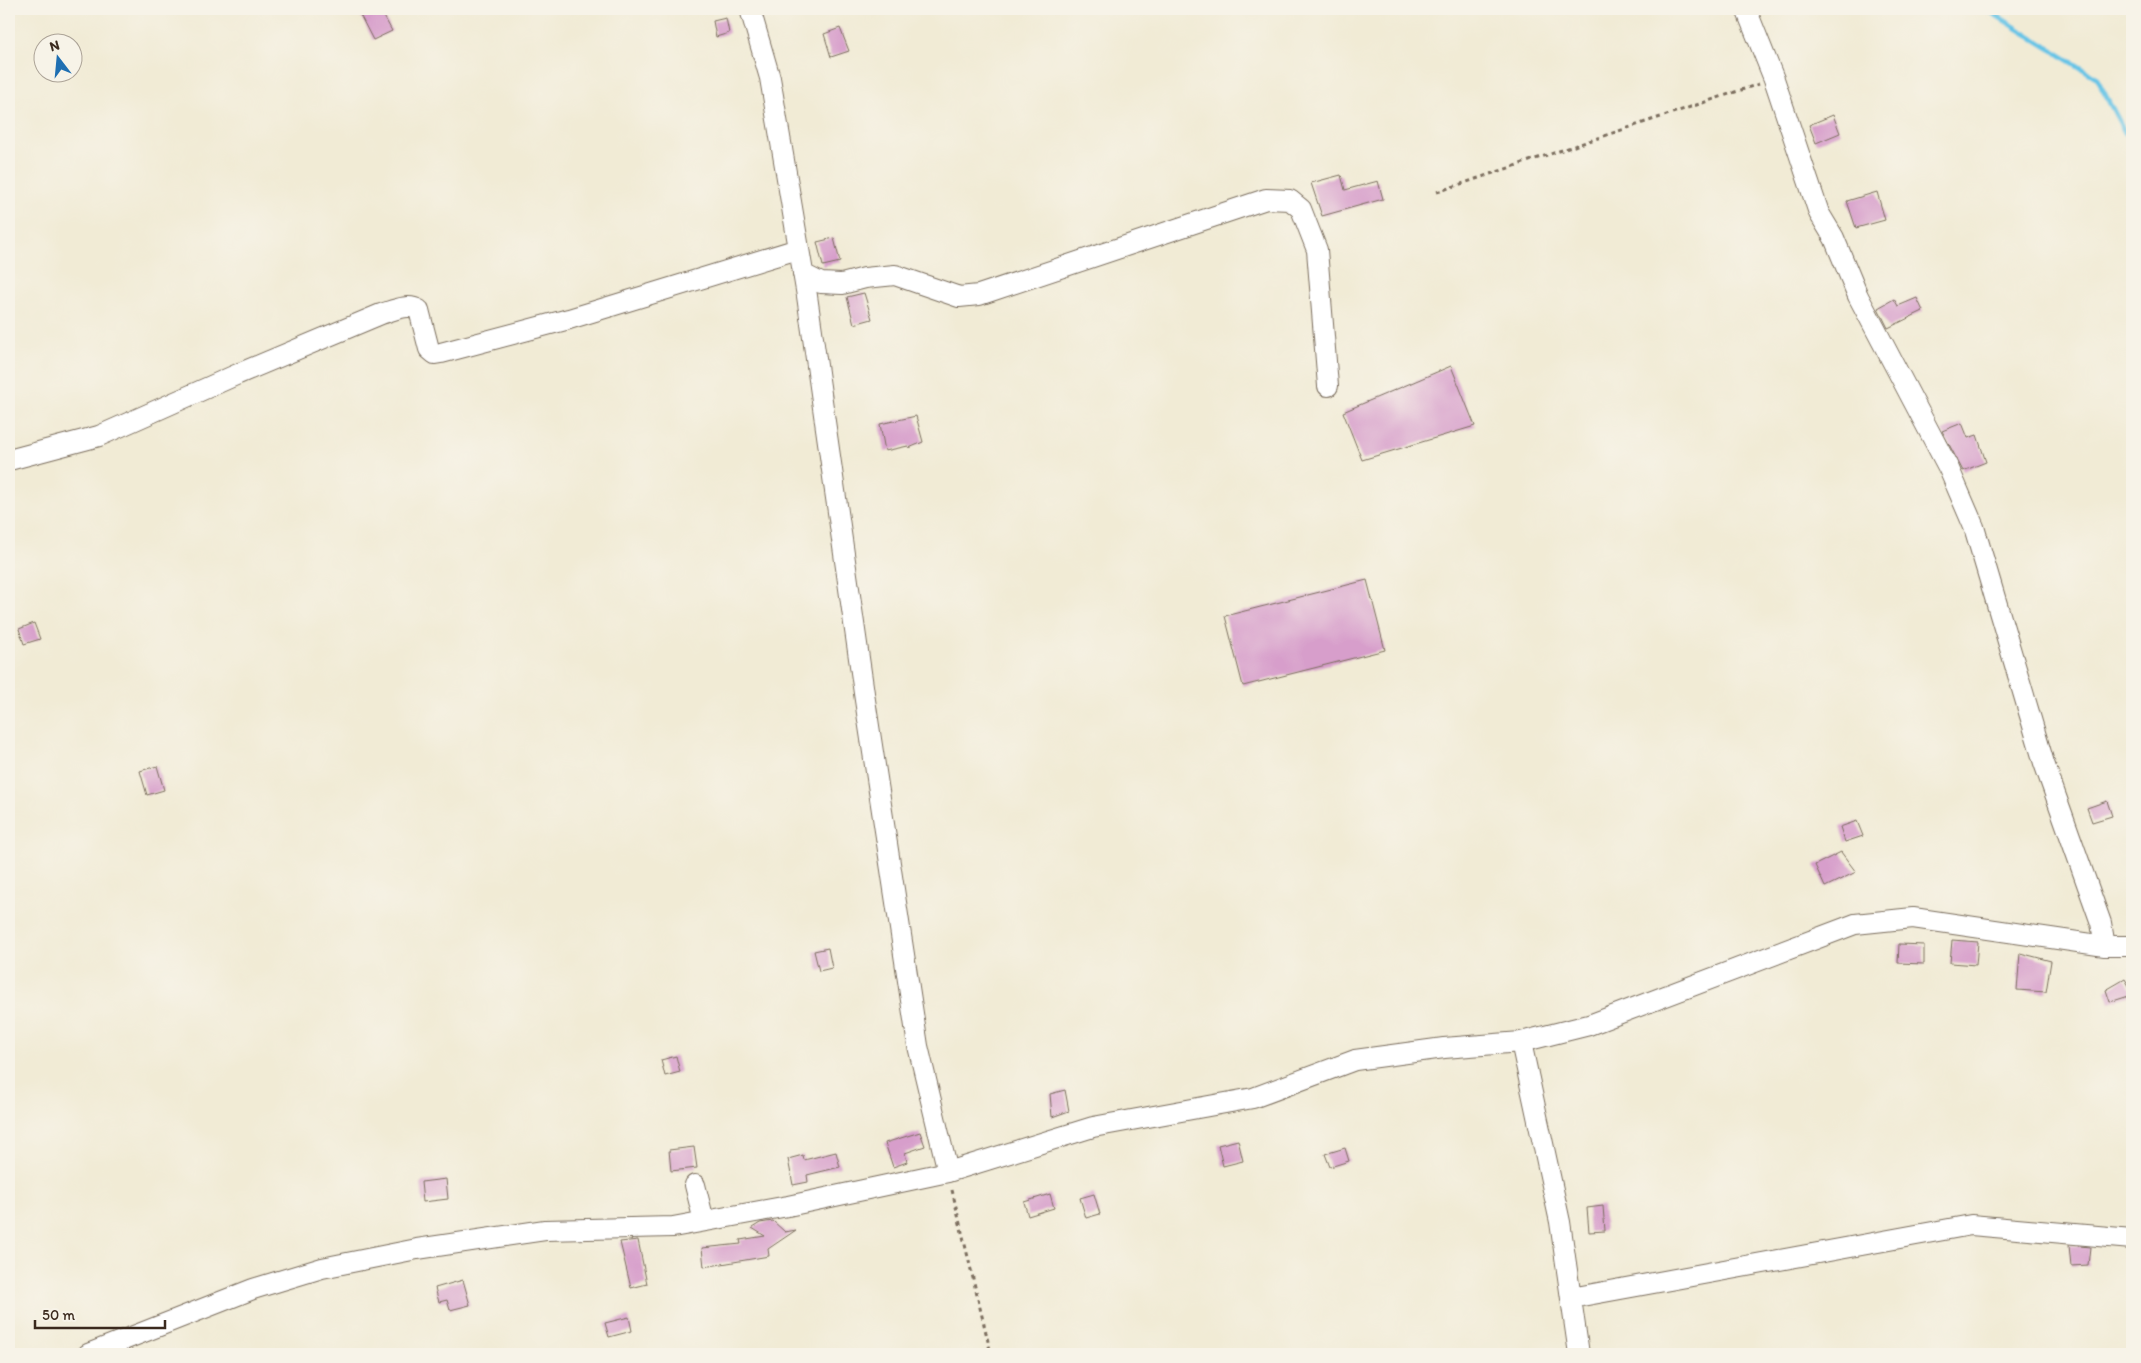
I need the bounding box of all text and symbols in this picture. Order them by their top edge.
north arrow [32,32,82,82]
text: N [48,37,61,55]
scale bar [35,1298,165,1330]
text: 50 m [42,1306,75,1324]

